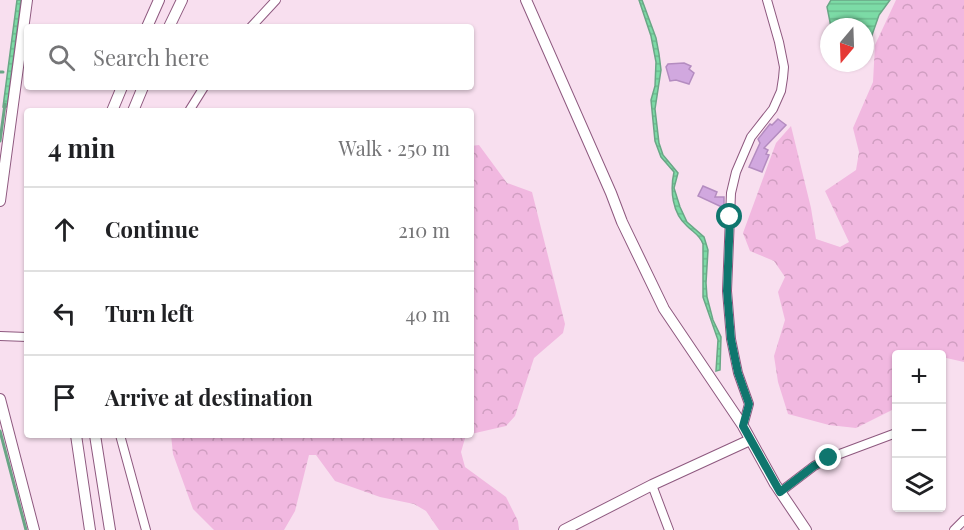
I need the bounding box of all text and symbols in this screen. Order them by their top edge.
north arrow [820,18,874,72]
search box [24,24,474,90]
icon: search [45,41,78,74]
text: Search here [93,42,209,72]
text: 4 min [48,130,115,165]
text: Walk · 250 m [339,134,450,161]
route start [716,203,742,229]
icon: ahead [48,213,81,246]
text: Continue [105,214,199,244]
text: 210 m [398,216,450,243]
icon: left [48,297,81,330]
text: Turn left [105,298,194,328]
text: 40 m [405,300,450,327]
map controls [892,350,946,512]
button: + [892,350,946,404]
icon: arrive [48,381,81,414]
text: Arrive at destination [105,382,313,412]
button: − [892,404,946,458]
route end [815,444,841,470]
button: layers [892,458,946,512]

